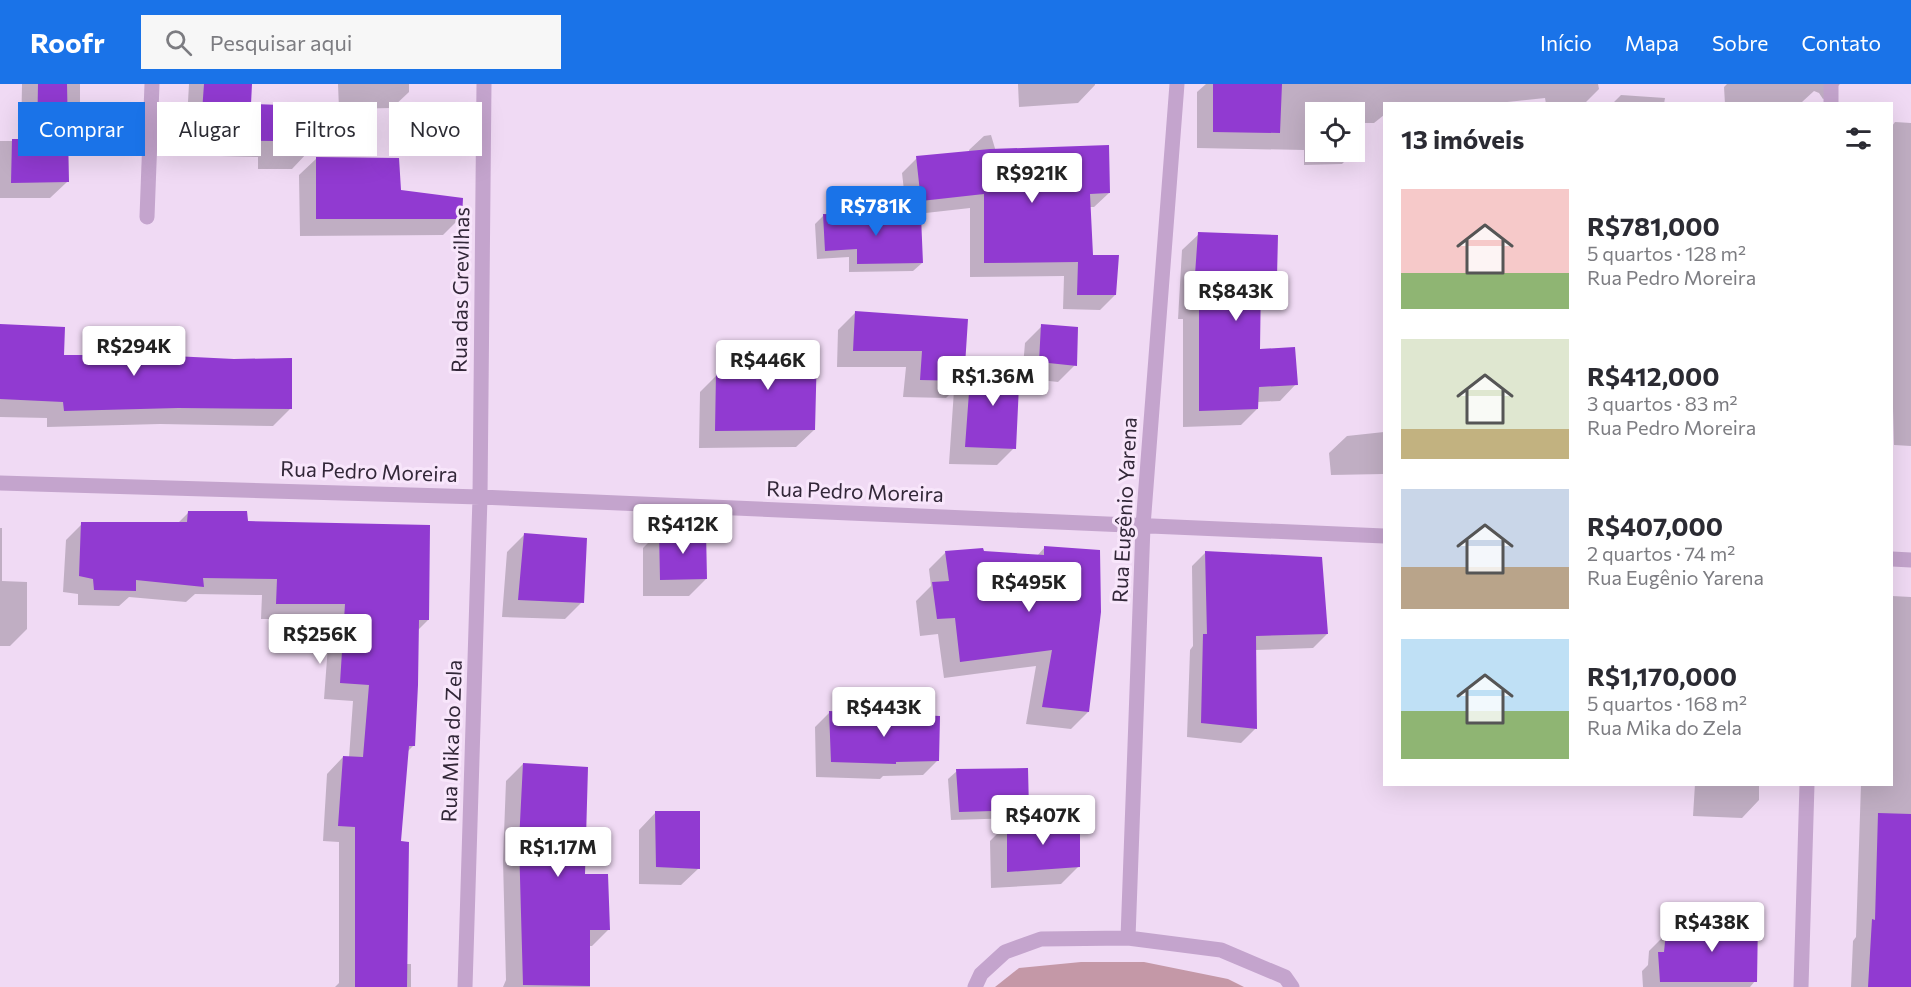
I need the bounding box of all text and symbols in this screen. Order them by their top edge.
search box [141,15,561,69]
text: Roofr [30,25,105,59]
icon: search [162,26,195,59]
text: Pesquisar aqui [210,29,352,56]
text: Início [1540,30,1592,55]
text: Mapa [1625,30,1679,55]
text: Sobre [1712,30,1768,55]
text: Contato [1801,30,1881,55]
chip: Comprar [18,102,145,156]
chip: Alugar [157,102,261,156]
chip: Filtros [273,102,377,156]
chip: Novo [389,102,482,156]
map controls [1305,102,1365,162]
button: locate [1305,102,1365,162]
icon: filters [1842,122,1875,155]
text: 13 imóveis [1401,123,1524,154]
pin: R$921K [983,153,1081,204]
text: R$921K [996,160,1068,184]
pin: R$781K [827,186,925,237]
text: R$781K [840,193,912,217]
street label: Rua das Grevilhas [446,207,473,373]
text: R$781,000 [1587,210,1720,241]
icon: home [1449,213,1521,285]
text: 5 quartos · 128 m² [1587,241,1746,265]
text: Rua Pedro Moreira [1587,265,1756,289]
pin: R$843K [1187,271,1285,322]
text: R$843K [1198,278,1274,302]
pin: R$294K [85,326,183,377]
text: R$294K [96,333,172,357]
pin: R$446K [719,340,817,391]
text: R$446K [730,347,806,371]
pin: R$1.36M [938,356,1048,407]
text: R$412,000 [1587,360,1720,391]
text: R$1.36M [952,363,1034,387]
icon: home [1449,363,1521,435]
text: 3 quartos · 83 m² [1587,391,1738,415]
text: Rua Pedro Moreira [1587,415,1756,439]
street label: Rua Eugênio Yarena [1106,416,1141,603]
street label: Rua Pedro Moreira [280,455,458,486]
street label: Rua Pedro Moreira [766,475,944,506]
pin: R$412K [634,504,732,555]
text: R$407,000 [1587,510,1723,541]
text: R$412K [647,511,719,535]
icon: home [1449,513,1521,585]
text: 2 quartos · 74 m² [1587,541,1735,565]
pin: R$495K [980,562,1078,613]
text: Rua Eugênio Yarena [1587,565,1764,589]
text: R$495K [991,569,1067,593]
pin: R$256K [271,614,369,665]
text: R$256K [283,621,357,645]
street label: Rua Mika do Zela [435,659,466,823]
text: R$1,170,000 [1587,660,1737,691]
icon: home [1449,663,1521,735]
pin: R$443K [835,687,933,738]
text: 5 quartos · 168 m² [1587,691,1747,715]
text: R$443K [846,694,922,718]
text: Rua Mika do Zela [1587,715,1742,739]
pin: R$407K [994,795,1092,846]
text: R$407K [1005,802,1081,826]
pin: R$1.17M [503,827,613,878]
text: R$1.17M [519,834,597,858]
pin: R$438K [1663,902,1761,953]
text: R$438K [1674,909,1750,933]

